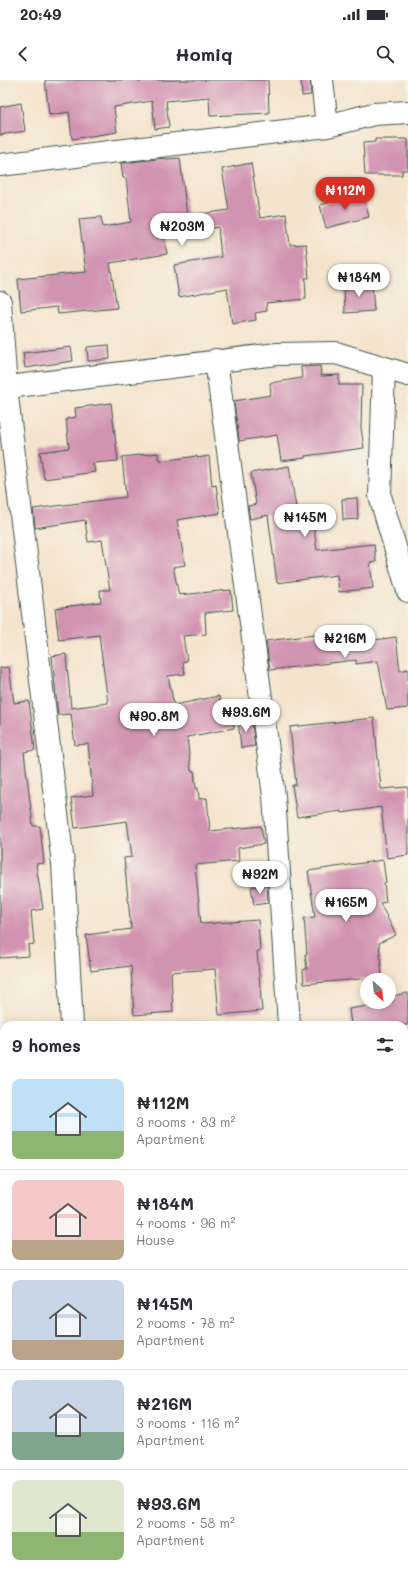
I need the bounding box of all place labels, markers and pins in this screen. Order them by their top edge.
pin: ₦112M [317,177,373,211]
pin: ₦203M [154,213,210,247]
pin: ₦184M [331,264,387,298]
pin: ₦145M [277,504,333,538]
pin: ₦216M [317,625,373,659]
pin: ₦93.6M [213,699,279,733]
pin: ₦90.8M [121,703,187,737]
pin: ₦92M [236,861,284,895]
pin: ₦165M [318,889,374,923]

